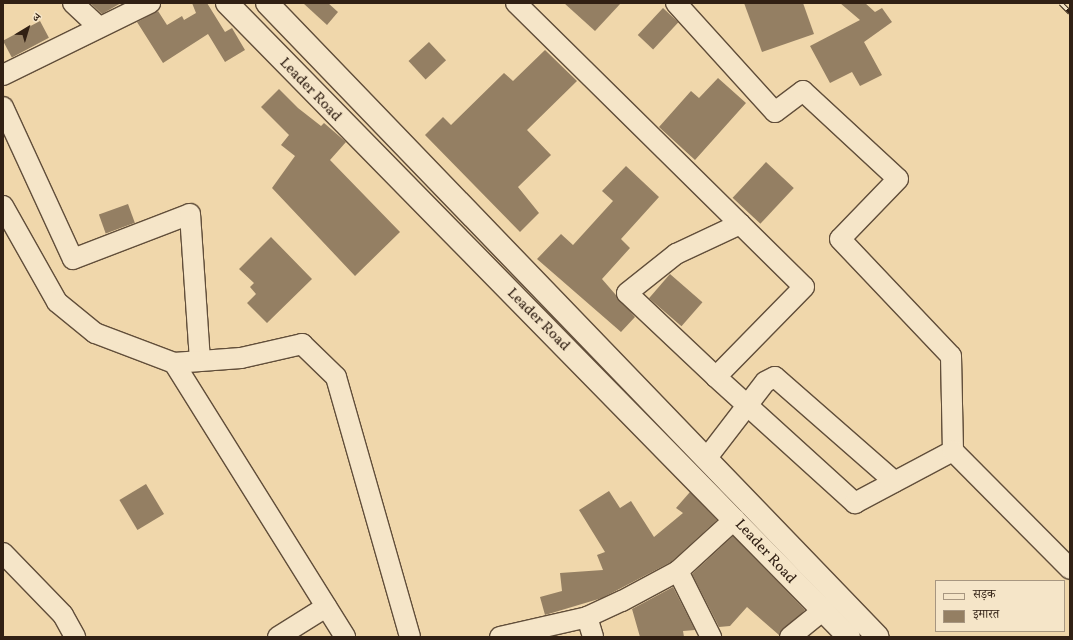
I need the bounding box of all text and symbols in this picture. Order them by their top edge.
north arrow [8,8,48,48]
text: उ [29,11,43,26]
street label: Leader Road [275,54,345,126]
street label: Leader Road [503,285,573,355]
street label: Leader Road [731,516,799,588]
legend [935,580,1065,632]
text: सड़क [973,587,996,603]
text: इमारत [973,607,999,623]

